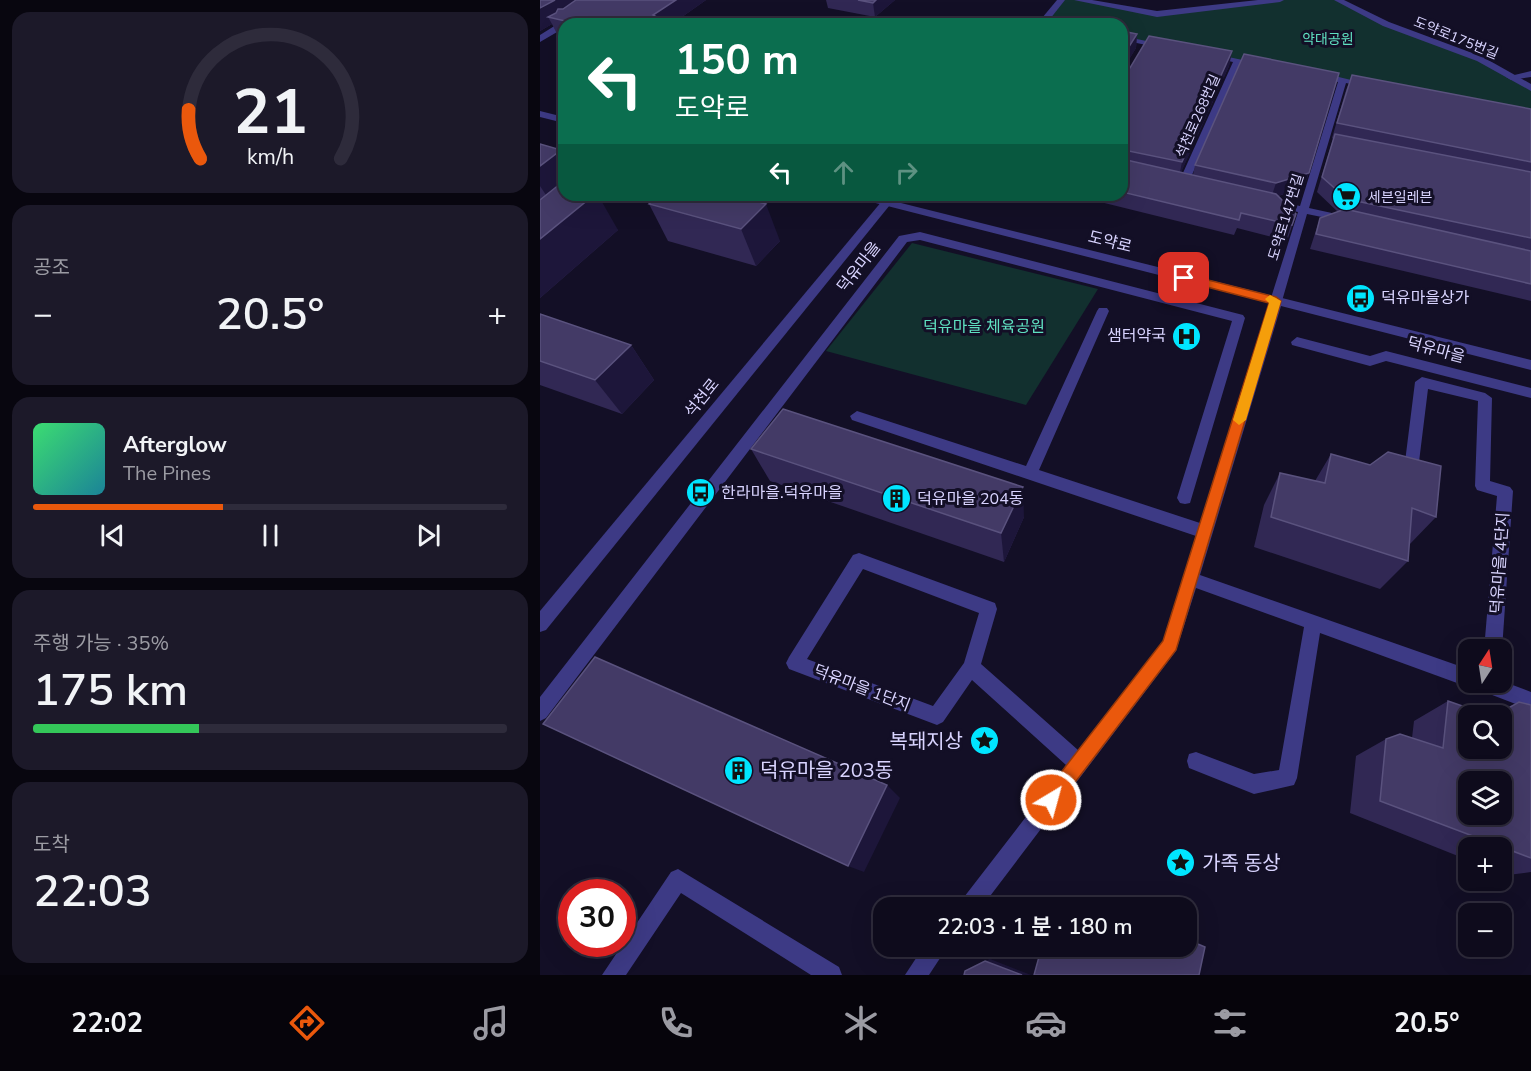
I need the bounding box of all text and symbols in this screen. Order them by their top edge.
street label: 도약로175번길 [1411,12,1501,64]
park label: 약대공원 [1302,30,1354,49]
text: 150 m [675,32,799,89]
icon: left [576,42,654,120]
text: 21 [233,70,307,155]
street label: 석천로268번길 [1171,71,1225,161]
text: 도약로 [675,90,750,127]
text: km/h [246,143,294,173]
icon: left [764,156,797,189]
icon: ahead [827,156,860,189]
icon: right [890,156,923,189]
street label: 도약로147번길 [1264,171,1308,263]
supermarket icon: 세븐일레븐 [1331,181,1363,213]
place label: 세븐일레븐 [1368,188,1433,207]
street label: 도약로 [1086,226,1134,258]
street label: 덕유마을 [832,237,886,297]
pin [1158,252,1209,303]
text: 공조 [33,254,70,281]
icon: arrive [1167,261,1200,294]
bus stop icon: 덕유마을상가 [1344,282,1376,314]
text: 20.5° [216,284,324,345]
place label: 덕유마을상가 [1381,287,1470,309]
text: − [33,292,53,337]
text: + [487,292,507,337]
park label: 덕유마을 체육공원 [923,316,1045,338]
hospital icon: 샘터약국 [1171,320,1203,352]
place label: 샘터약국 [1107,325,1166,347]
street label: 덕유마을 [1405,332,1467,368]
street label: 석천로 [680,374,725,422]
text: Afterglow [123,430,227,460]
text: The Pines [123,460,211,487]
bus stop icon: 한라마을.덕유마을 [684,477,716,509]
place label: 한라마을.덕유마을 [721,482,842,504]
building icon: 덕유마을 204동 [880,483,912,515]
place label: 덕유마을 204동 [917,488,1024,510]
street label: 덕유마을 4단지 [1485,511,1515,615]
icon: previous [96,519,129,552]
icon: pause [254,519,287,552]
icon: next [412,519,445,552]
text: 주행 가능 · 35% [33,630,169,657]
north arrow [1458,639,1512,693]
map controls [1458,639,1512,957]
street label: 덕유마을 1단지 [810,659,914,717]
text: 175 km [33,660,188,721]
button: search [1458,705,1512,759]
place icon: 복돼지상 [968,725,1000,757]
place label: 복돼지상 [889,728,963,755]
building icon: 덕유마을 203동 [723,754,755,786]
place label: 덕유마을 203동 [760,757,893,784]
position arrow [1019,768,1083,832]
button: layers [1458,771,1512,825]
text: 도착 [33,831,70,858]
button: + [1458,837,1512,891]
place icon: 가족 동상 [1165,847,1197,879]
place label: 가족 동상 [1202,850,1281,877]
text: 22:03 [33,861,152,922]
speed limit sign: 30 [558,879,636,957]
button: − [1458,903,1512,957]
text: 22:03 · 1 분 · 180 m [937,912,1133,942]
icon: directions [286,1002,328,1044]
icon: music [470,1002,512,1044]
icon: phone [655,1002,697,1044]
icon: climate [840,1002,882,1044]
icon: car [1025,1002,1067,1044]
icon: filters [1209,1002,1251,1044]
text: 22:02 [71,1005,143,1042]
text: 20.5° [1394,1005,1460,1042]

